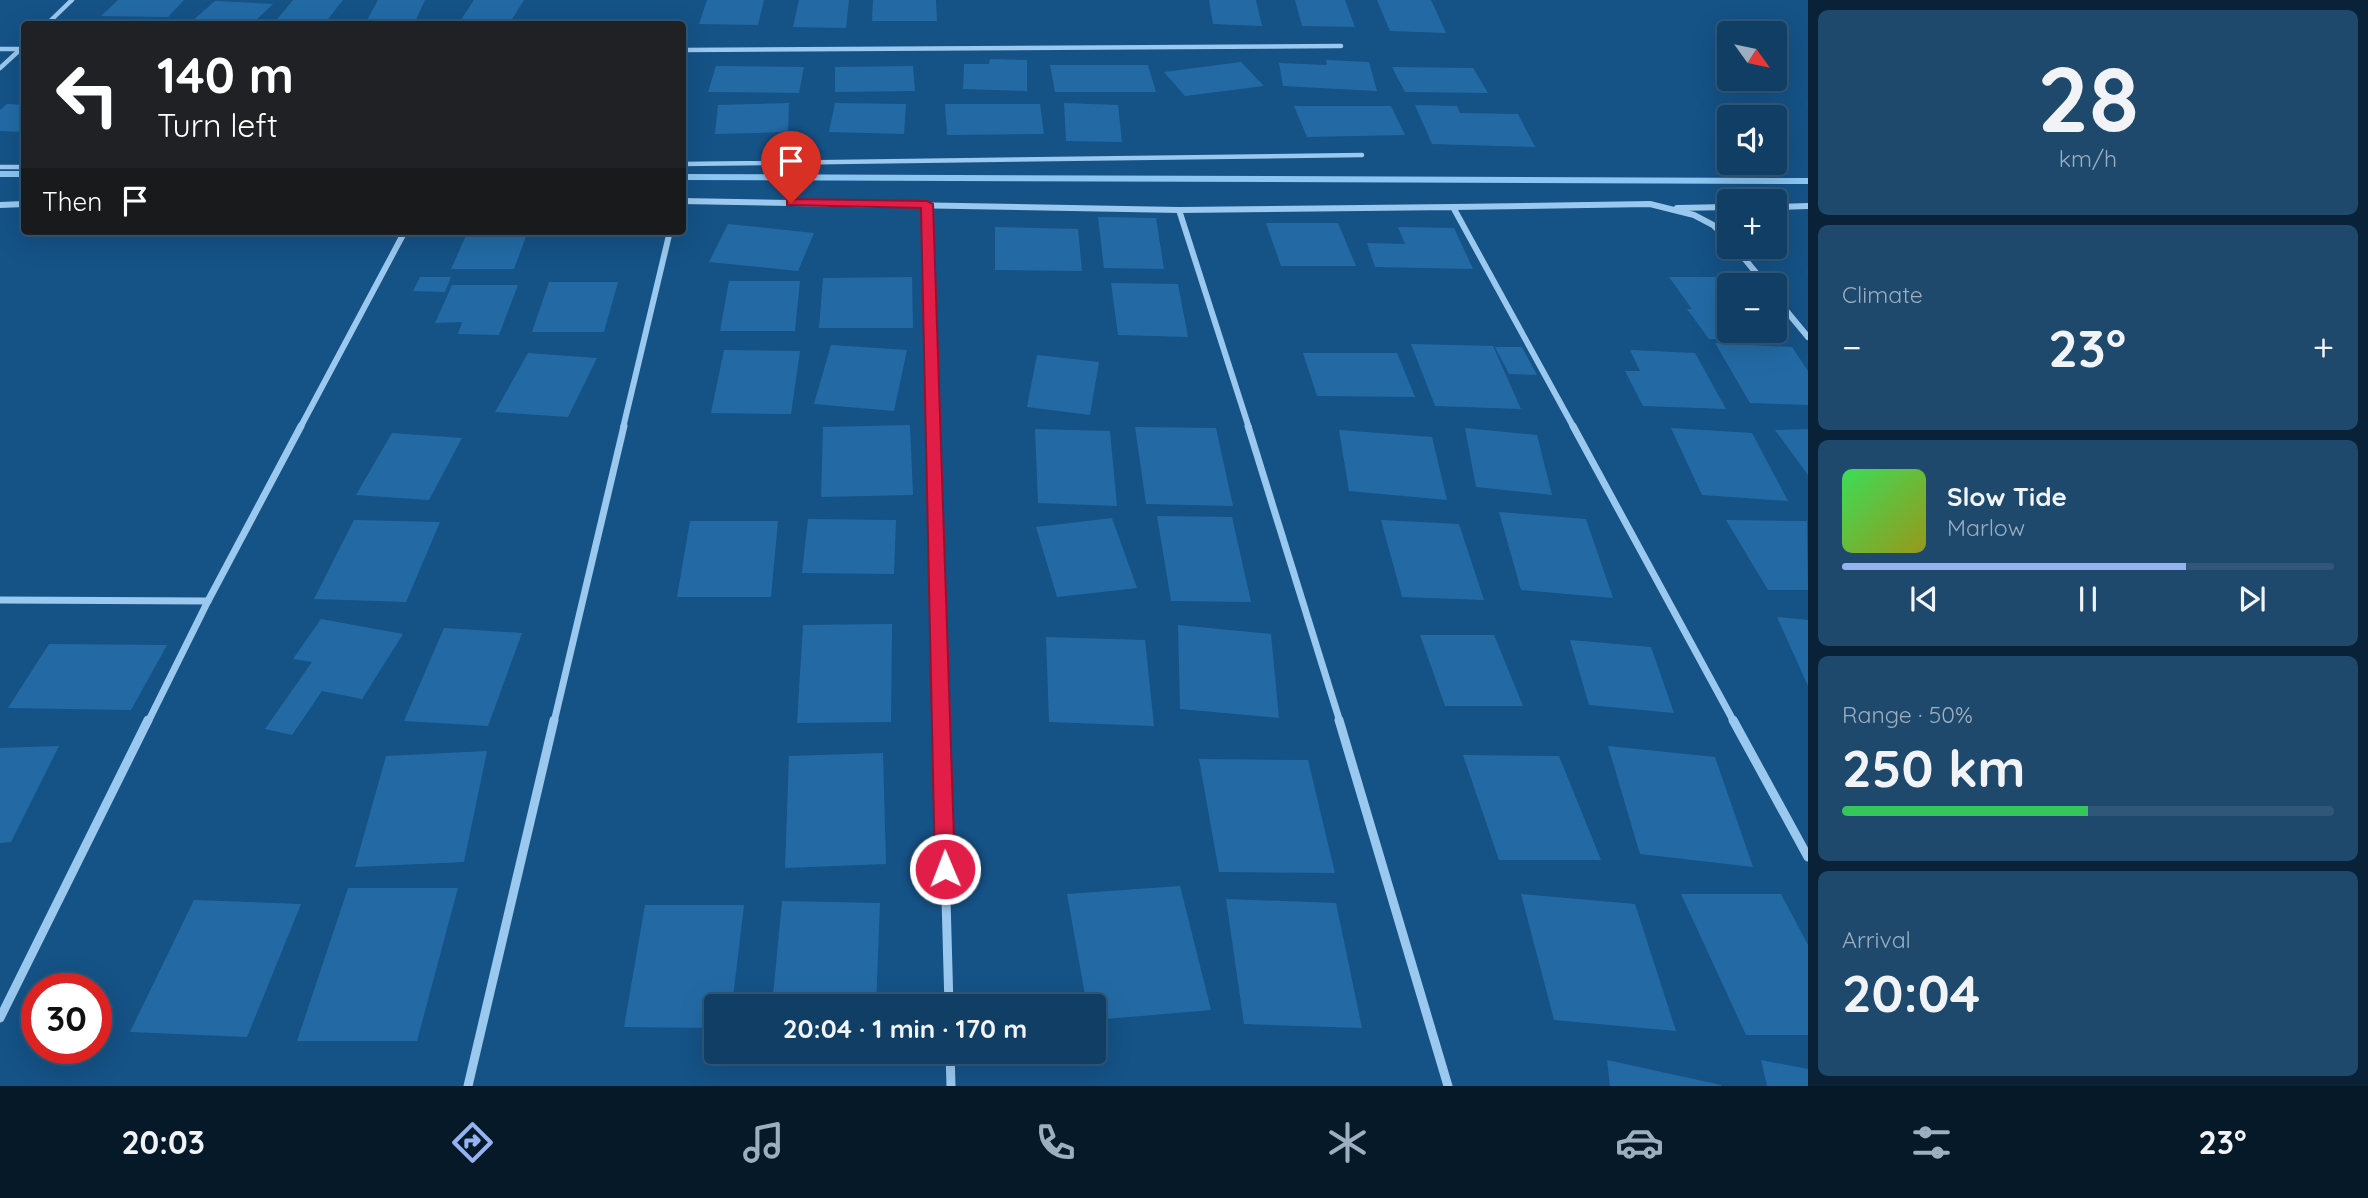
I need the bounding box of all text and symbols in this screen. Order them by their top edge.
north arrow [1717,21,1787,91]
map controls [1717,21,1787,343]
text: 28 [2037,41,2139,155]
text: 140 m [157,44,294,105]
icon: left [42,49,133,140]
text: Turn left [157,105,278,145]
button: sound [1717,105,1787,175]
pin [761,131,821,203]
icon: arrive [772,142,810,180]
text: km/h [2059,144,2117,173]
icon: arrive [116,182,154,220]
text: Then [42,185,102,218]
button: + [1717,189,1787,259]
button: − [1717,273,1787,343]
text: Climate [1842,280,1923,309]
text: 23° [2048,315,2126,380]
text: − [1842,323,1862,371]
text: + [2313,323,2334,371]
text: Slow Tide [1947,480,2067,513]
text: Marlow [1947,513,2025,542]
icon: previous [1905,580,1943,618]
icon: pause [2069,580,2107,618]
icon: next [2233,580,2271,618]
text: Range · 50% [1842,700,1973,729]
text: 250 km [1842,735,2026,800]
position arrow [908,832,982,906]
text: Arrival [1842,925,1911,954]
text: 20:04 [1842,960,1980,1025]
speed limit sign: 30 [21,973,112,1064]
text: 20:04 · 1 min · 170 m [783,1012,1027,1045]
icon: directions [448,1118,497,1167]
icon: music [739,1118,788,1167]
icon: phone [1031,1118,1080,1167]
icon: climate [1323,1118,1372,1167]
icon: car [1615,1118,1664,1167]
icon: filters [1907,1118,1956,1167]
text: 20:03 [121,1122,205,1162]
text: 23° [2199,1122,2247,1162]

